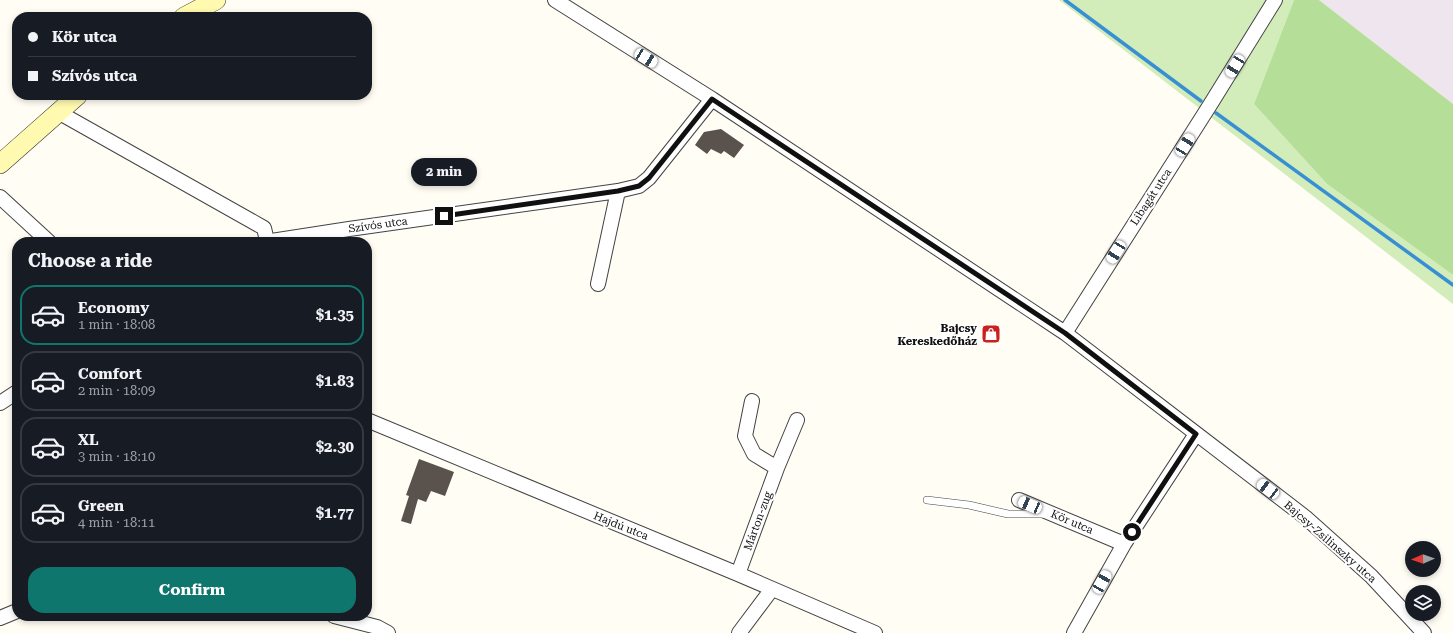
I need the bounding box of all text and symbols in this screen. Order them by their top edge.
text: Kör utca [52,28,117,46]
car [633,47,659,69]
car [1224,53,1246,79]
text: Szívós utca [52,67,137,85]
car [1174,132,1196,158]
callout: 2 min [411,158,477,186]
text: 2 min [426,164,462,179]
street label: Libagát utca [1128,166,1174,228]
route end [435,207,453,225]
street label: Szívós utca [348,214,408,236]
car [1105,239,1127,265]
text: Choose a ride [28,250,152,271]
icon: car [30,297,66,333]
text: Economy [78,299,149,317]
text: $1.35 [316,306,354,324]
text: 1 min · 18:08 [78,317,155,332]
place label: Bajcsy Kereskedőház [898,322,977,348]
shop icon: Bajcsy Kereskedőház [980,323,1002,345]
icon: car [30,363,66,399]
text: Comfort [78,365,142,383]
text: $1.83 [316,372,354,390]
text: 2 min · 18:09 [78,383,155,398]
icon: car [30,429,66,465]
text: XL [78,431,99,449]
text: $2.30 [316,438,354,456]
text: 3 min · 18:10 [78,449,155,464]
car [1255,477,1281,501]
street label: Márton-zug [741,489,775,552]
icon: car [30,495,66,531]
car [1017,495,1043,515]
text: Green [78,497,124,515]
street label: Bajcsy-Zsilinszky utca [1281,498,1379,586]
text: $1.77 [316,504,354,522]
street label: Kör utca [1049,507,1095,537]
street label: Hajdú utca [592,509,650,543]
text: 4 min · 18:11 [78,515,155,530]
route start [1123,523,1141,541]
north arrow [1405,541,1441,577]
map controls [1405,541,1441,621]
button: Confirm [28,567,356,613]
car [1091,569,1113,595]
button: layers [1405,585,1441,621]

